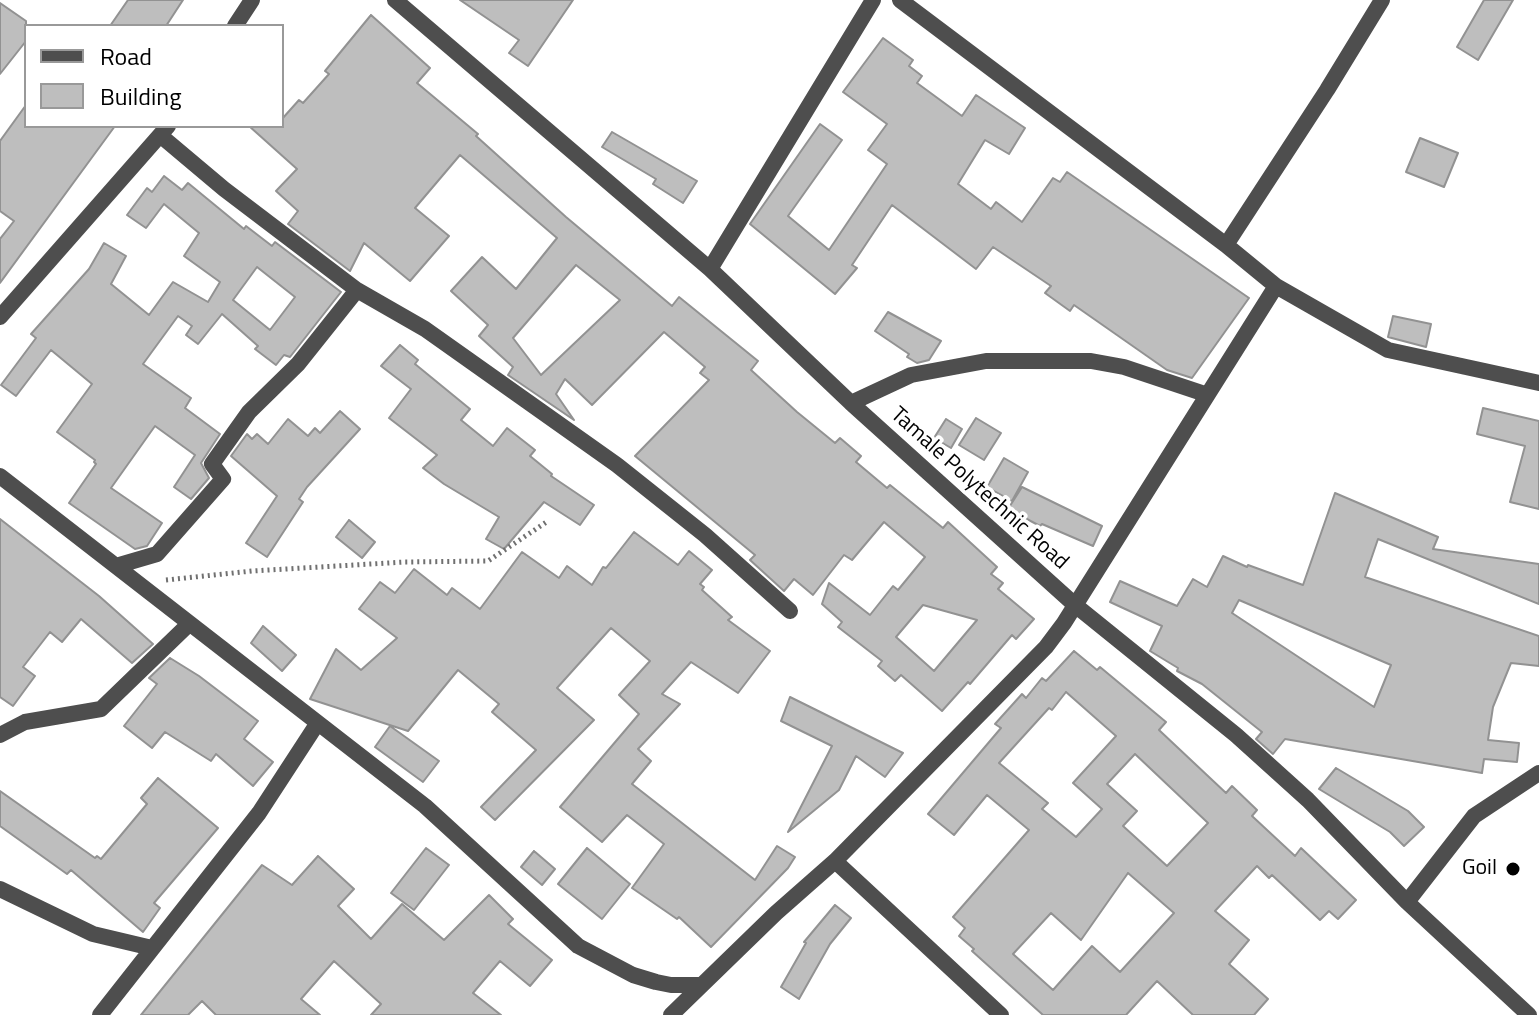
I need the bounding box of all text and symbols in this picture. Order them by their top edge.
legend [24,24,284,128]
text: Road [100,38,152,74]
text: Building [100,78,182,114]
street label: Tamale Polytechnic Road [885,402,1073,576]
place label: Goil [1462,856,1497,882]
marker: Goil [1504,860,1522,878]

